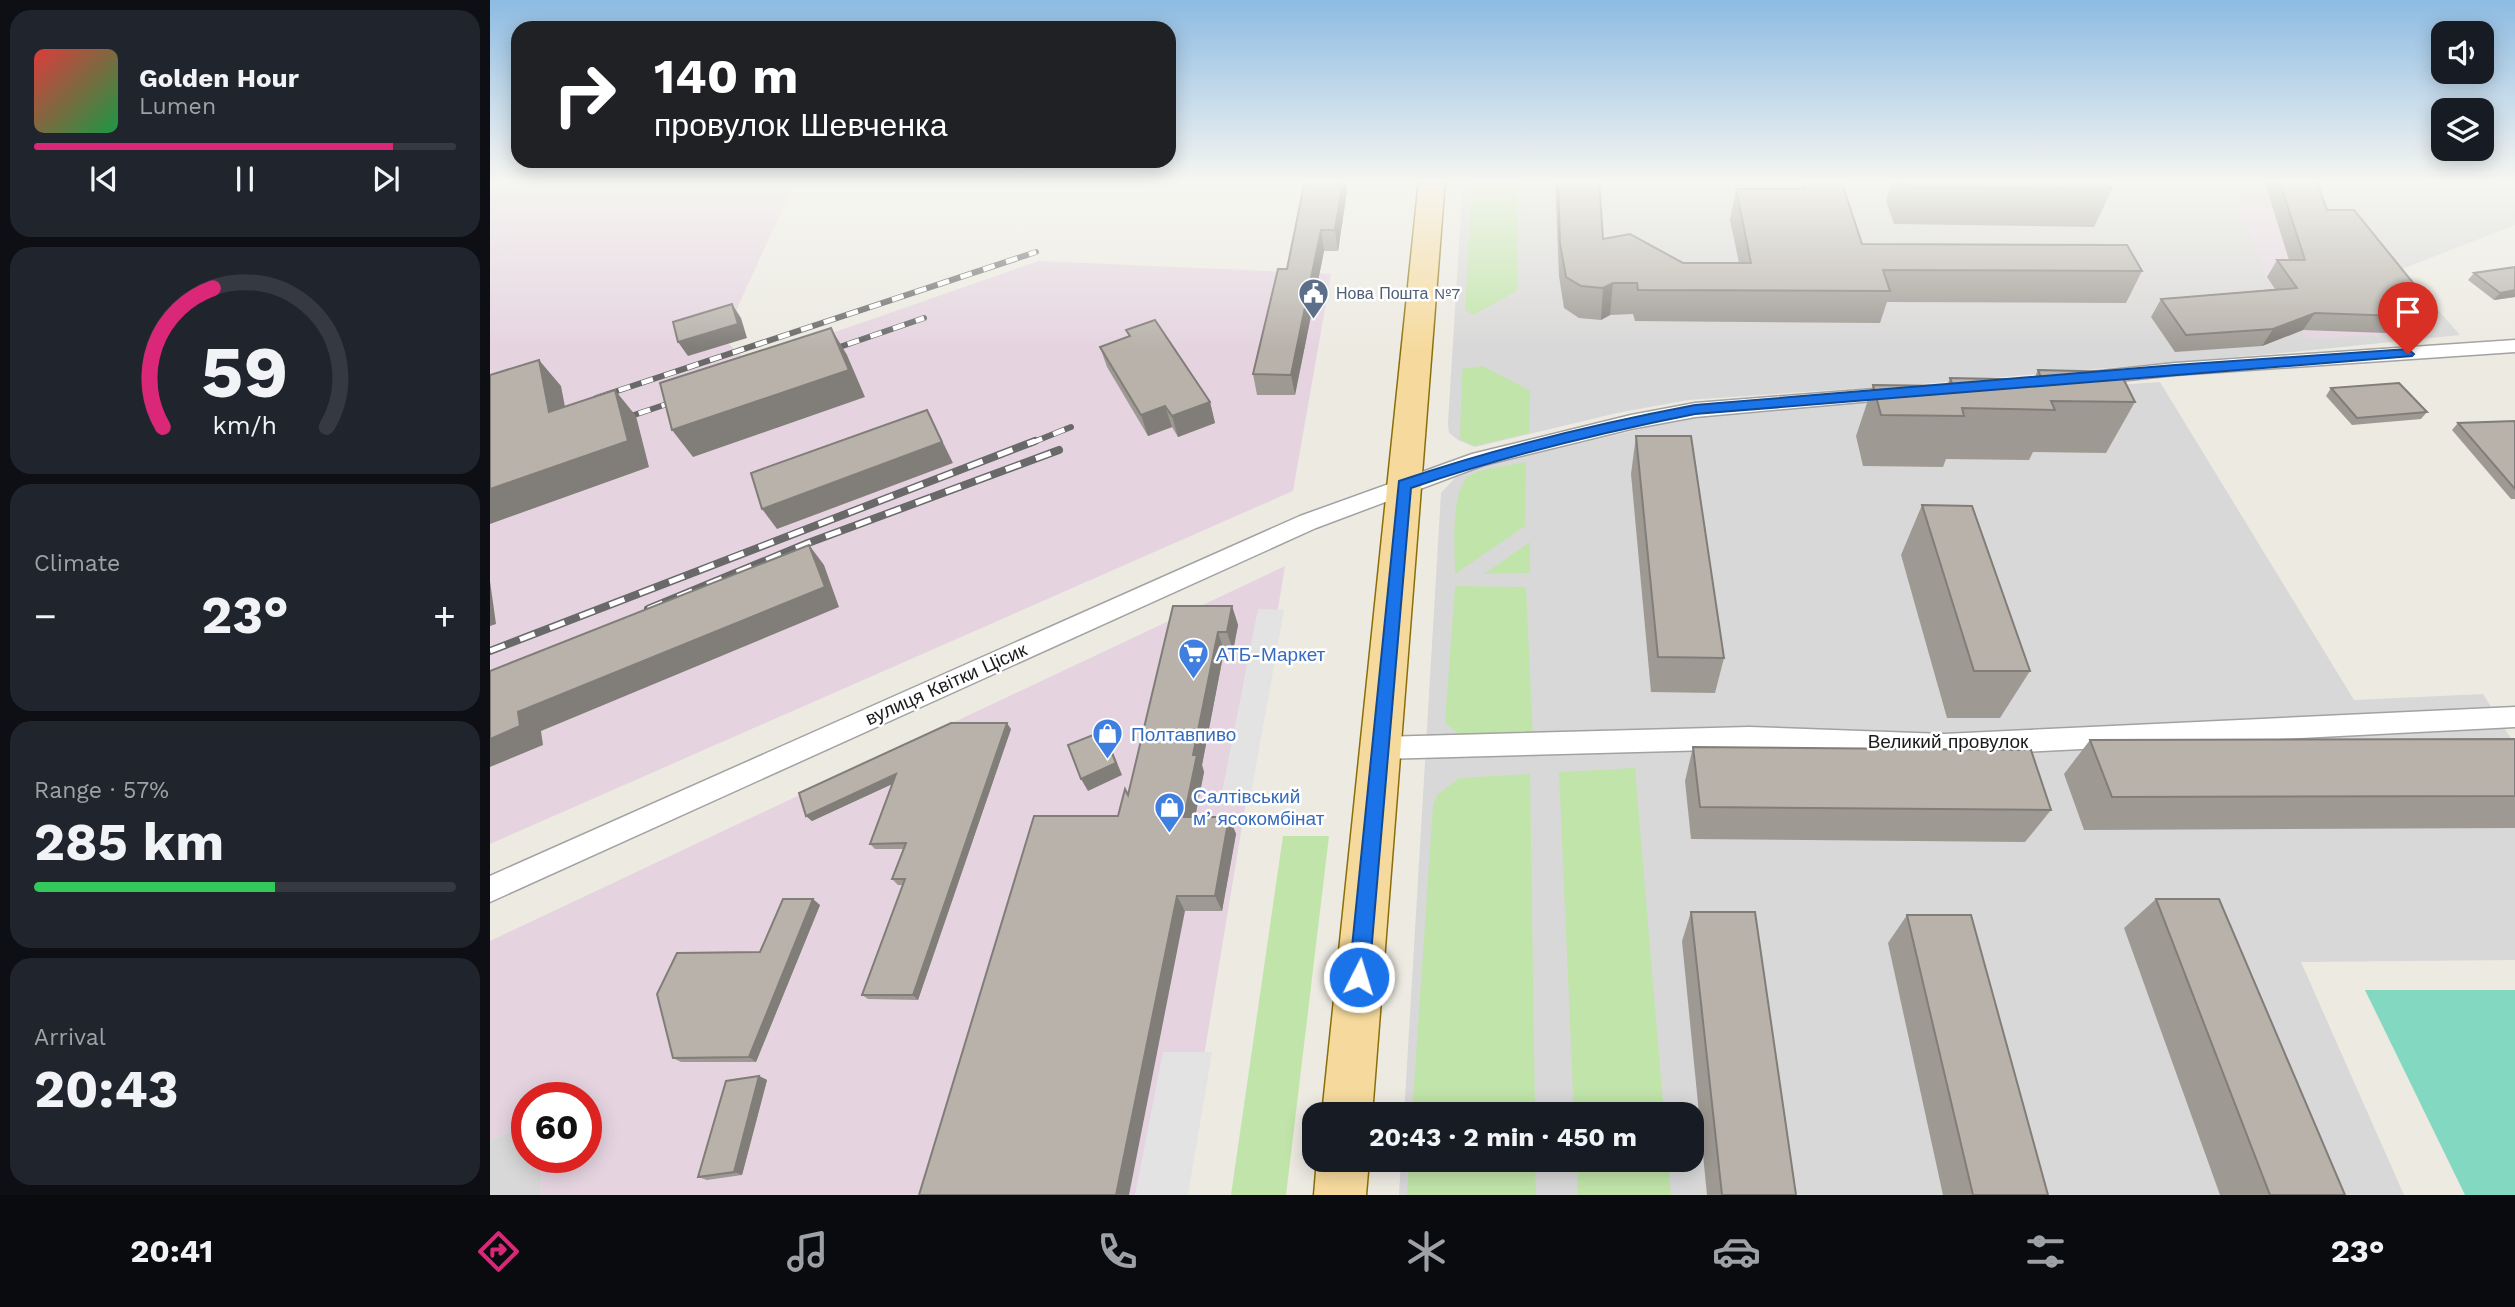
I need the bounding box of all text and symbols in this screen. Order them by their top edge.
map controls [2431,21,2494,161]
button: sound [2431,21,2494,84]
text: 140 m [654,47,798,105]
icon: right [539,49,630,140]
text: Golden Hour [139,63,299,93]
text: Lumen [139,93,216,120]
button: layers [2431,98,2494,161]
text: провулок Шевченка [654,106,948,144]
icon: previous [85,160,123,198]
icon: pause [226,160,264,198]
icon: next [367,160,405,198]
public building icon: Нова Пошта №7 [1296,276,1330,320]
pin [2378,282,2438,354]
place label: Нова Пошта №7 [1336,284,1460,303]
icon: arrive [2389,293,2427,331]
text: 59 [201,329,289,415]
text: km/h [213,410,277,439]
text: Climate [34,550,120,577]
text: 23° [201,585,289,646]
text: − [34,594,57,638]
text: + [433,594,456,638]
supermarket icon: АТБ-Маркет [1176,637,1210,681]
street label: вулиця Квітки Цісик [862,638,1031,730]
place label: АТБ-Маркет [1216,643,1326,666]
shop icon: Полтавпиво [1091,717,1125,761]
place label: Полтавпиво [1131,723,1236,746]
street label: Великий провулок [1868,730,2029,753]
text: Range · 57% [34,777,169,804]
place label: Салтівський мʼясокомбінат [1193,785,1325,830]
shop icon: Салтівський мʼясокомбінат [1153,790,1187,834]
text: 285 km [34,812,224,873]
position arrow [1322,940,1396,1014]
text: Arrival [34,1024,106,1051]
text: 20:43 [34,1059,179,1120]
speed limit sign: 60 [511,1082,602,1173]
text: 20:43 · 2 min · 450 m [1369,1122,1637,1152]
icon: directions [474,1227,523,1276]
icon: music [783,1227,832,1276]
icon: phone [1093,1227,1142,1276]
icon: climate [1402,1227,1451,1276]
icon: car [1712,1227,1761,1276]
icon: filters [2021,1227,2070,1276]
text: 20:41 [130,1232,213,1270]
text: 23° [2331,1232,2385,1270]

